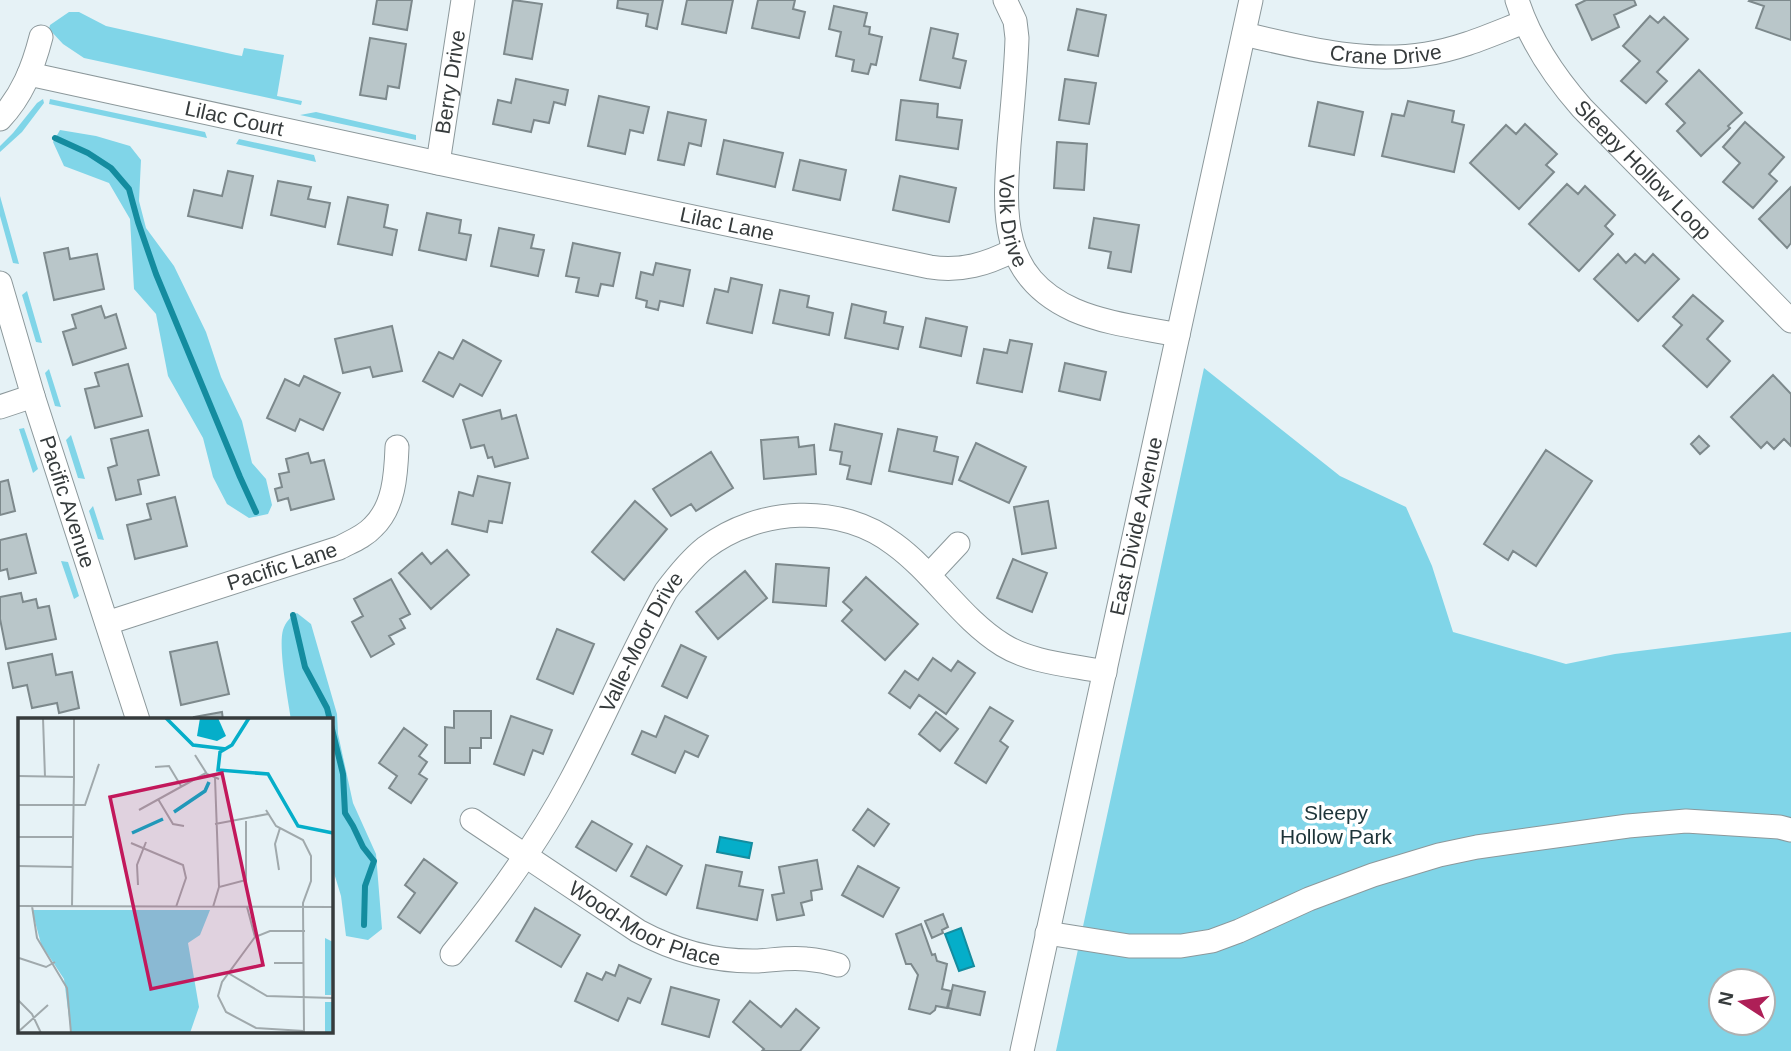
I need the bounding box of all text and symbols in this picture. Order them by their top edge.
street label: Berry Drive [431,28,469,136]
street label: Crane Drive [1328,39,1444,68]
street label: Sleepy Hollow Loop [1570,95,1717,244]
street label: Lilac Court [183,96,286,140]
street label: Volk Drive [995,174,1032,271]
street label: Lilac Lane [678,202,776,245]
street label: Pacific Avenue [36,433,100,571]
street label: East Divide Avenue [1105,435,1166,617]
street label: Pacific Lane [224,537,340,594]
street label: Valle-Moor Drive [595,567,687,716]
inset map [18,718,332,1034]
park label: Sleepy Hollow Park [1280,801,1393,848]
street label: Wood-Moor Place [565,876,722,970]
north arrow [1707,967,1777,1037]
text: N [1714,990,1738,1007]

